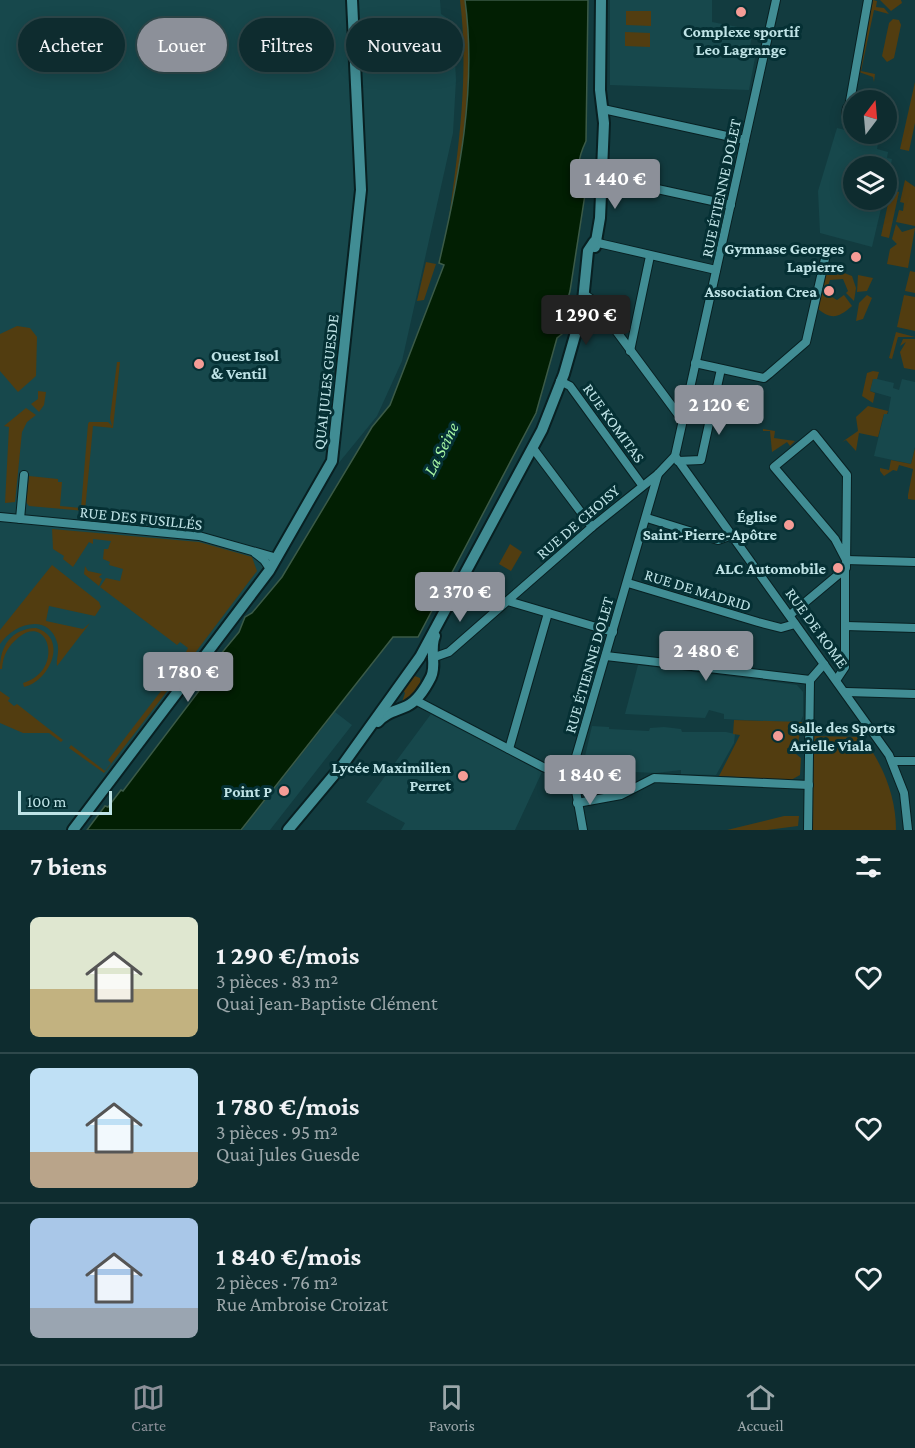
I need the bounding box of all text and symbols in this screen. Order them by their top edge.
marker: Complexe sportif Leo Lagrange [734,5,748,19]
chip: Acheter [18,18,125,72]
chip: Louer [137,18,227,72]
chip: Filtres [239,18,334,72]
chip: Nouveau [346,18,463,72]
place label: Complexe sportif Leo Lagrange [683,23,801,58]
north arrow [843,90,897,144]
map controls [843,90,897,210]
street label: RUE ÉTIENNE DOLET [698,117,744,259]
button: layers [843,156,897,210]
pin: 1 440 € [560,159,670,210]
text: 1 440 € [584,167,646,189]
place label: Gymnase Georges Lapierre [724,240,845,275]
marker: Gymnase Georges Lapierre [849,250,863,264]
place label: Association Crea [704,283,817,300]
marker: Association Crea [822,284,836,298]
pin: 1 290 € [531,295,641,346]
text: 1 290 € [555,303,617,325]
street label: QUAI JULES GUESDE [310,313,343,451]
place label: Ouest Isol & Ventil [211,347,279,382]
marker: Ouest Isol & Ventil [192,357,206,371]
street label: RUE KOMITAS [580,380,648,466]
pin: 2 120 € [664,385,774,436]
text: 2 120 € [689,393,749,415]
water label: La Seine [419,419,463,479]
street label: RUE DE CHOISY [533,481,623,563]
street label: RUE DES FUSILLÉS [79,503,203,533]
place label: Église Saint-Pierre-Apôtre [643,508,778,543]
marker: Église Saint-Pierre-Apôtre [782,518,796,532]
place label: ALC Automobile [714,560,827,577]
marker: ALC Automobile [831,561,845,575]
street label: RUE DE MADRID [643,566,753,614]
pin: 2 370 € [405,572,515,623]
text: 2 370 € [429,580,491,602]
street label: RUE DE ROME [782,585,852,671]
street label: RUE ÉTIENNE DOLET [561,595,617,735]
pin: 2 480 € [651,631,761,682]
text: 2 480 € [673,639,739,661]
pin: 1 780 € [133,652,243,703]
text: 1 780 € [157,660,219,682]
place label: Salle des Sports Arielle Viala [789,719,896,754]
marker: Salle des Sports Arielle Viala [771,729,785,743]
pin: 1 840 € [535,755,645,806]
place label: Lycée Maximilien Perret [332,759,451,794]
text: 1 840 € [559,763,621,785]
marker: Lycée Maximilien Perret [456,769,470,783]
place label: Point P [224,783,272,800]
marker: Point P [277,784,291,798]
scale bar [18,788,112,816]
text: 100 m [27,793,66,810]
icon: filters [852,850,885,883]
text: 7 biens [30,852,107,881]
icon: home [78,941,150,1013]
text: 1 290 €/mois [216,941,359,970]
icon: heart [852,961,885,994]
text: 3 pièces · 83 m² [216,970,338,992]
text: Quai Jean-Baptiste Clément [216,992,438,1014]
icon: home [78,1092,150,1164]
text: 1 780 €/mois [216,1092,359,1121]
icon: heart [852,1112,885,1145]
text: 3 pièces · 95 m² [216,1121,338,1143]
text: Quai Jules Guesde [216,1143,360,1165]
icon: home [78,1242,150,1314]
text: 1 840 €/mois [216,1242,361,1271]
icon: heart [852,1262,885,1295]
text: 2 pièces · 76 m² [216,1271,338,1293]
text: Rue Ambroise Croizat [216,1293,388,1315]
tab: Carte [131,1381,166,1434]
tab: Favoris [429,1381,475,1434]
tab: Accueil [737,1381,784,1434]

